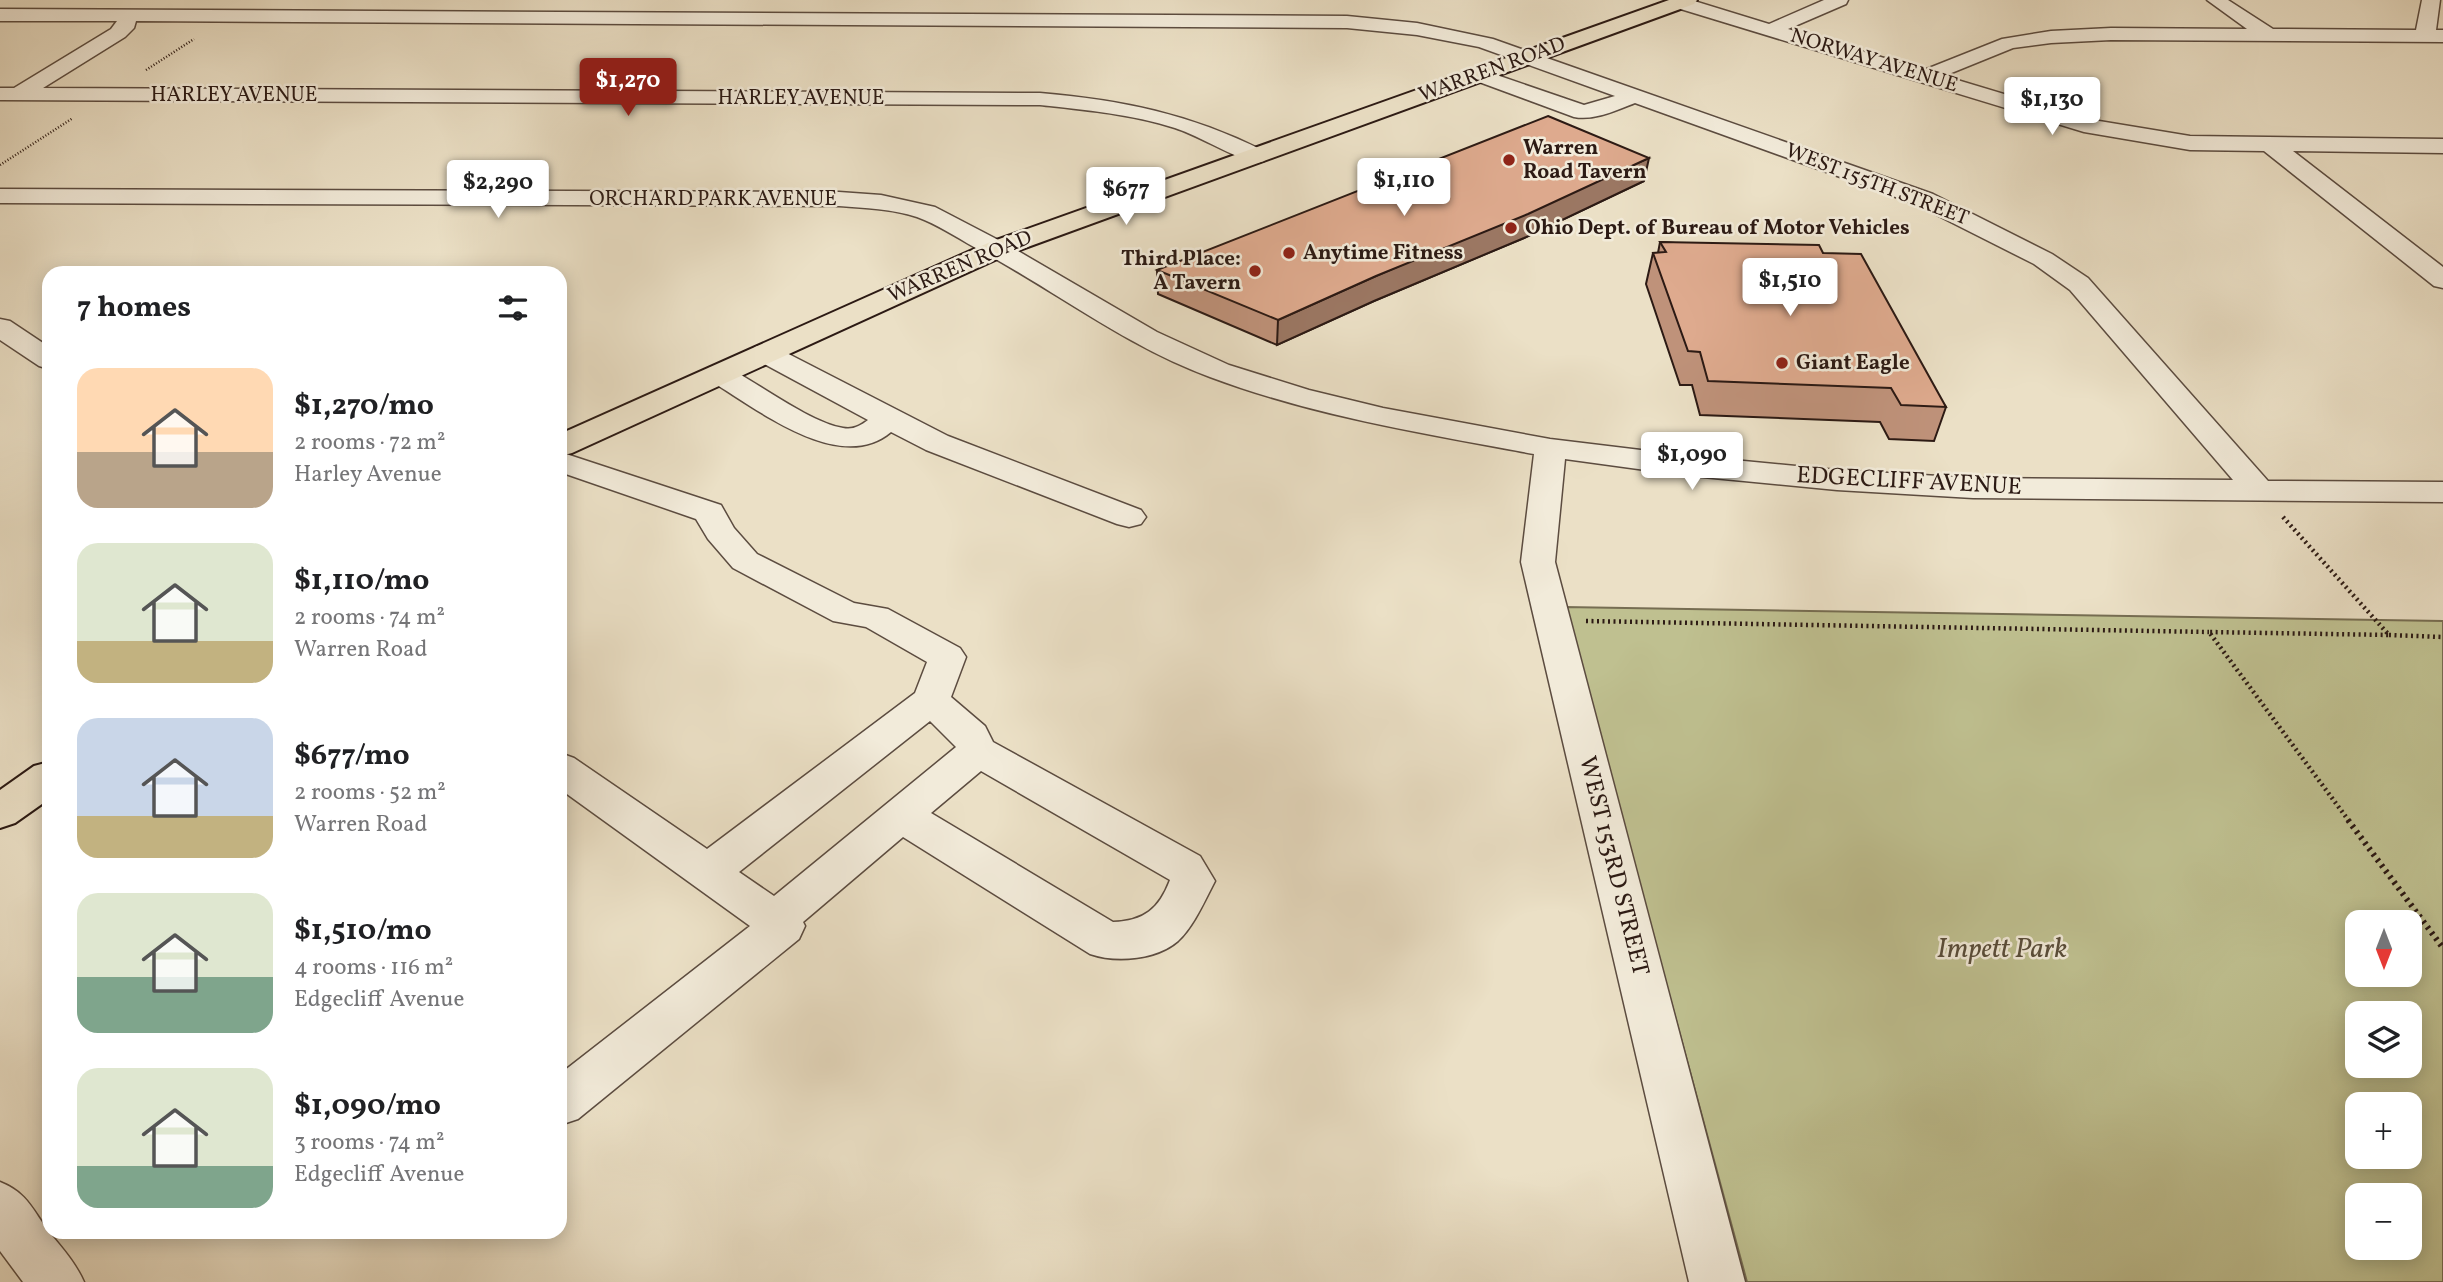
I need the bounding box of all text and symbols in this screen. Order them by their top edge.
street label: NORWAY AVENUE [1787,22,1961,100]
street label: WARREN ROAD [1415,30,1569,110]
pin: $1,270 [571,58,685,118]
text: $1,270 [596,65,660,97]
pin: $1,130 [1995,78,2109,137]
street label: HARLEY AVENUE [151,81,317,110]
street label: HARLEY AVENUE [718,84,884,113]
text: $1,130 [2020,84,2084,116]
place label: Warren Road Tavern [1523,134,1647,187]
street label: WEST 155TH STREET [1781,137,1973,233]
marker: Warren Road Tavern [1501,152,1517,168]
pin: $1,110 [1347,158,1461,218]
pin: $2,290 [441,160,555,220]
text: $1,110 [1373,165,1435,197]
text: $2,290 [463,167,533,199]
pin: $677 [1085,168,1167,227]
text: $677 [1102,174,1150,206]
street label: ORCHARD PARK AVENUE [589,185,837,214]
place label: Ohio Dept. of Bureau of Motor Vehicles [1525,214,1910,243]
marker: Ohio Dept. of Bureau of Motor Vehicles [1503,220,1519,236]
street label: WARREN ROAD [883,224,1037,310]
place label: Anytime Fitness [1303,239,1463,268]
place label: Third Place: A Tavern [1121,245,1241,298]
marker: Anytime Fitness [1281,245,1297,261]
pin: $1,510 [1733,258,1847,318]
marker: Third Place: A Tavern [1247,263,1263,279]
text: $1,510 [1759,265,1821,297]
text: 7 homes [77,287,191,329]
icon: filters [494,289,532,327]
place label: Giant Eagle [1796,349,1910,378]
marker: Giant Eagle [1774,355,1790,371]
text: $1,270/mo [294,385,434,427]
icon: home [133,396,217,480]
text: 2 rooms · 72 m² [294,427,445,459]
pin: $1,090 [1635,433,1749,492]
text: $1,090 [1657,439,1727,471]
text: Harley Avenue [294,459,442,491]
street label: EDGECLIFF AVENUE [1795,459,2023,505]
text: $1,110/mo [294,560,429,602]
icon: home [133,571,217,655]
text: 2 rooms · 74 m² [294,602,445,634]
text: Warren Road [294,634,427,666]
text: $677/mo [294,735,410,777]
icon: home [133,746,217,830]
street label: WEST 153RD STREET [1569,753,1657,979]
text: 2 rooms · 52 m² [294,777,446,809]
text: Warren Road [294,809,427,841]
text: $1,510/mo [294,910,432,952]
north arrow [2345,910,2422,987]
map controls [2345,910,2422,1260]
icon: home [133,921,217,1005]
park label: Impett Park [1937,930,2067,969]
text: 4 rooms · 116 m² [294,952,453,984]
text: Edgecliff Avenue [294,984,464,1016]
button: layers [2345,1001,2422,1078]
text: $1,090/mo [294,1085,441,1127]
button: + [2345,1092,2422,1169]
icon: home [133,1096,217,1180]
text: 3 rooms · 74 m² [294,1127,444,1159]
text: Edgecliff Avenue [294,1159,464,1191]
button: − [2345,1183,2422,1260]

